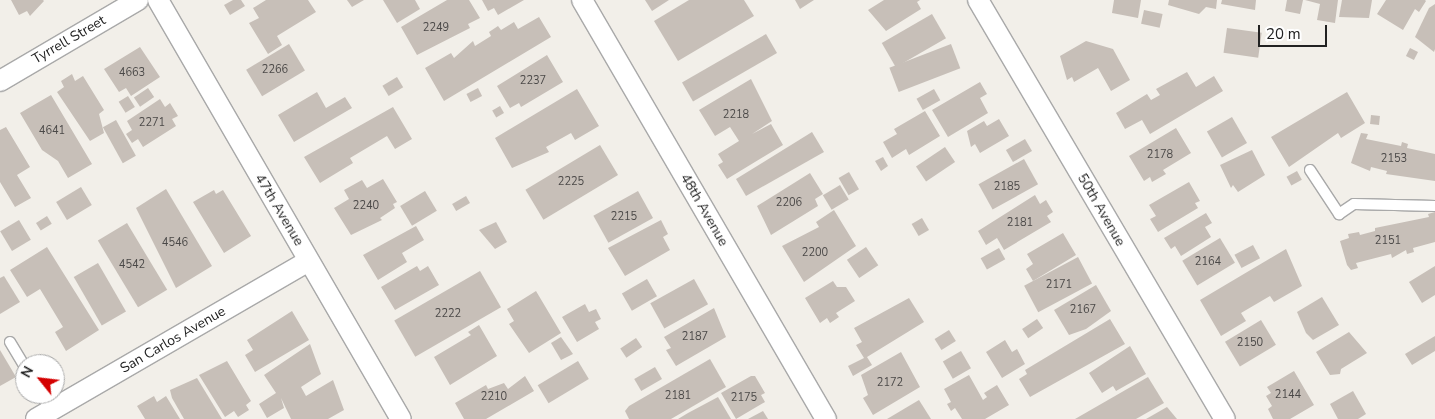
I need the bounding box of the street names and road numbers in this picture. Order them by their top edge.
street label: Tyrrell Street [29,12,109,68]
street label: 47th Avenue [251,171,307,249]
street label: 48th Avenue [677,171,731,249]
street label: 50th Avenue [1074,171,1128,249]
street label: San Carlos Avenue [117,303,229,377]

